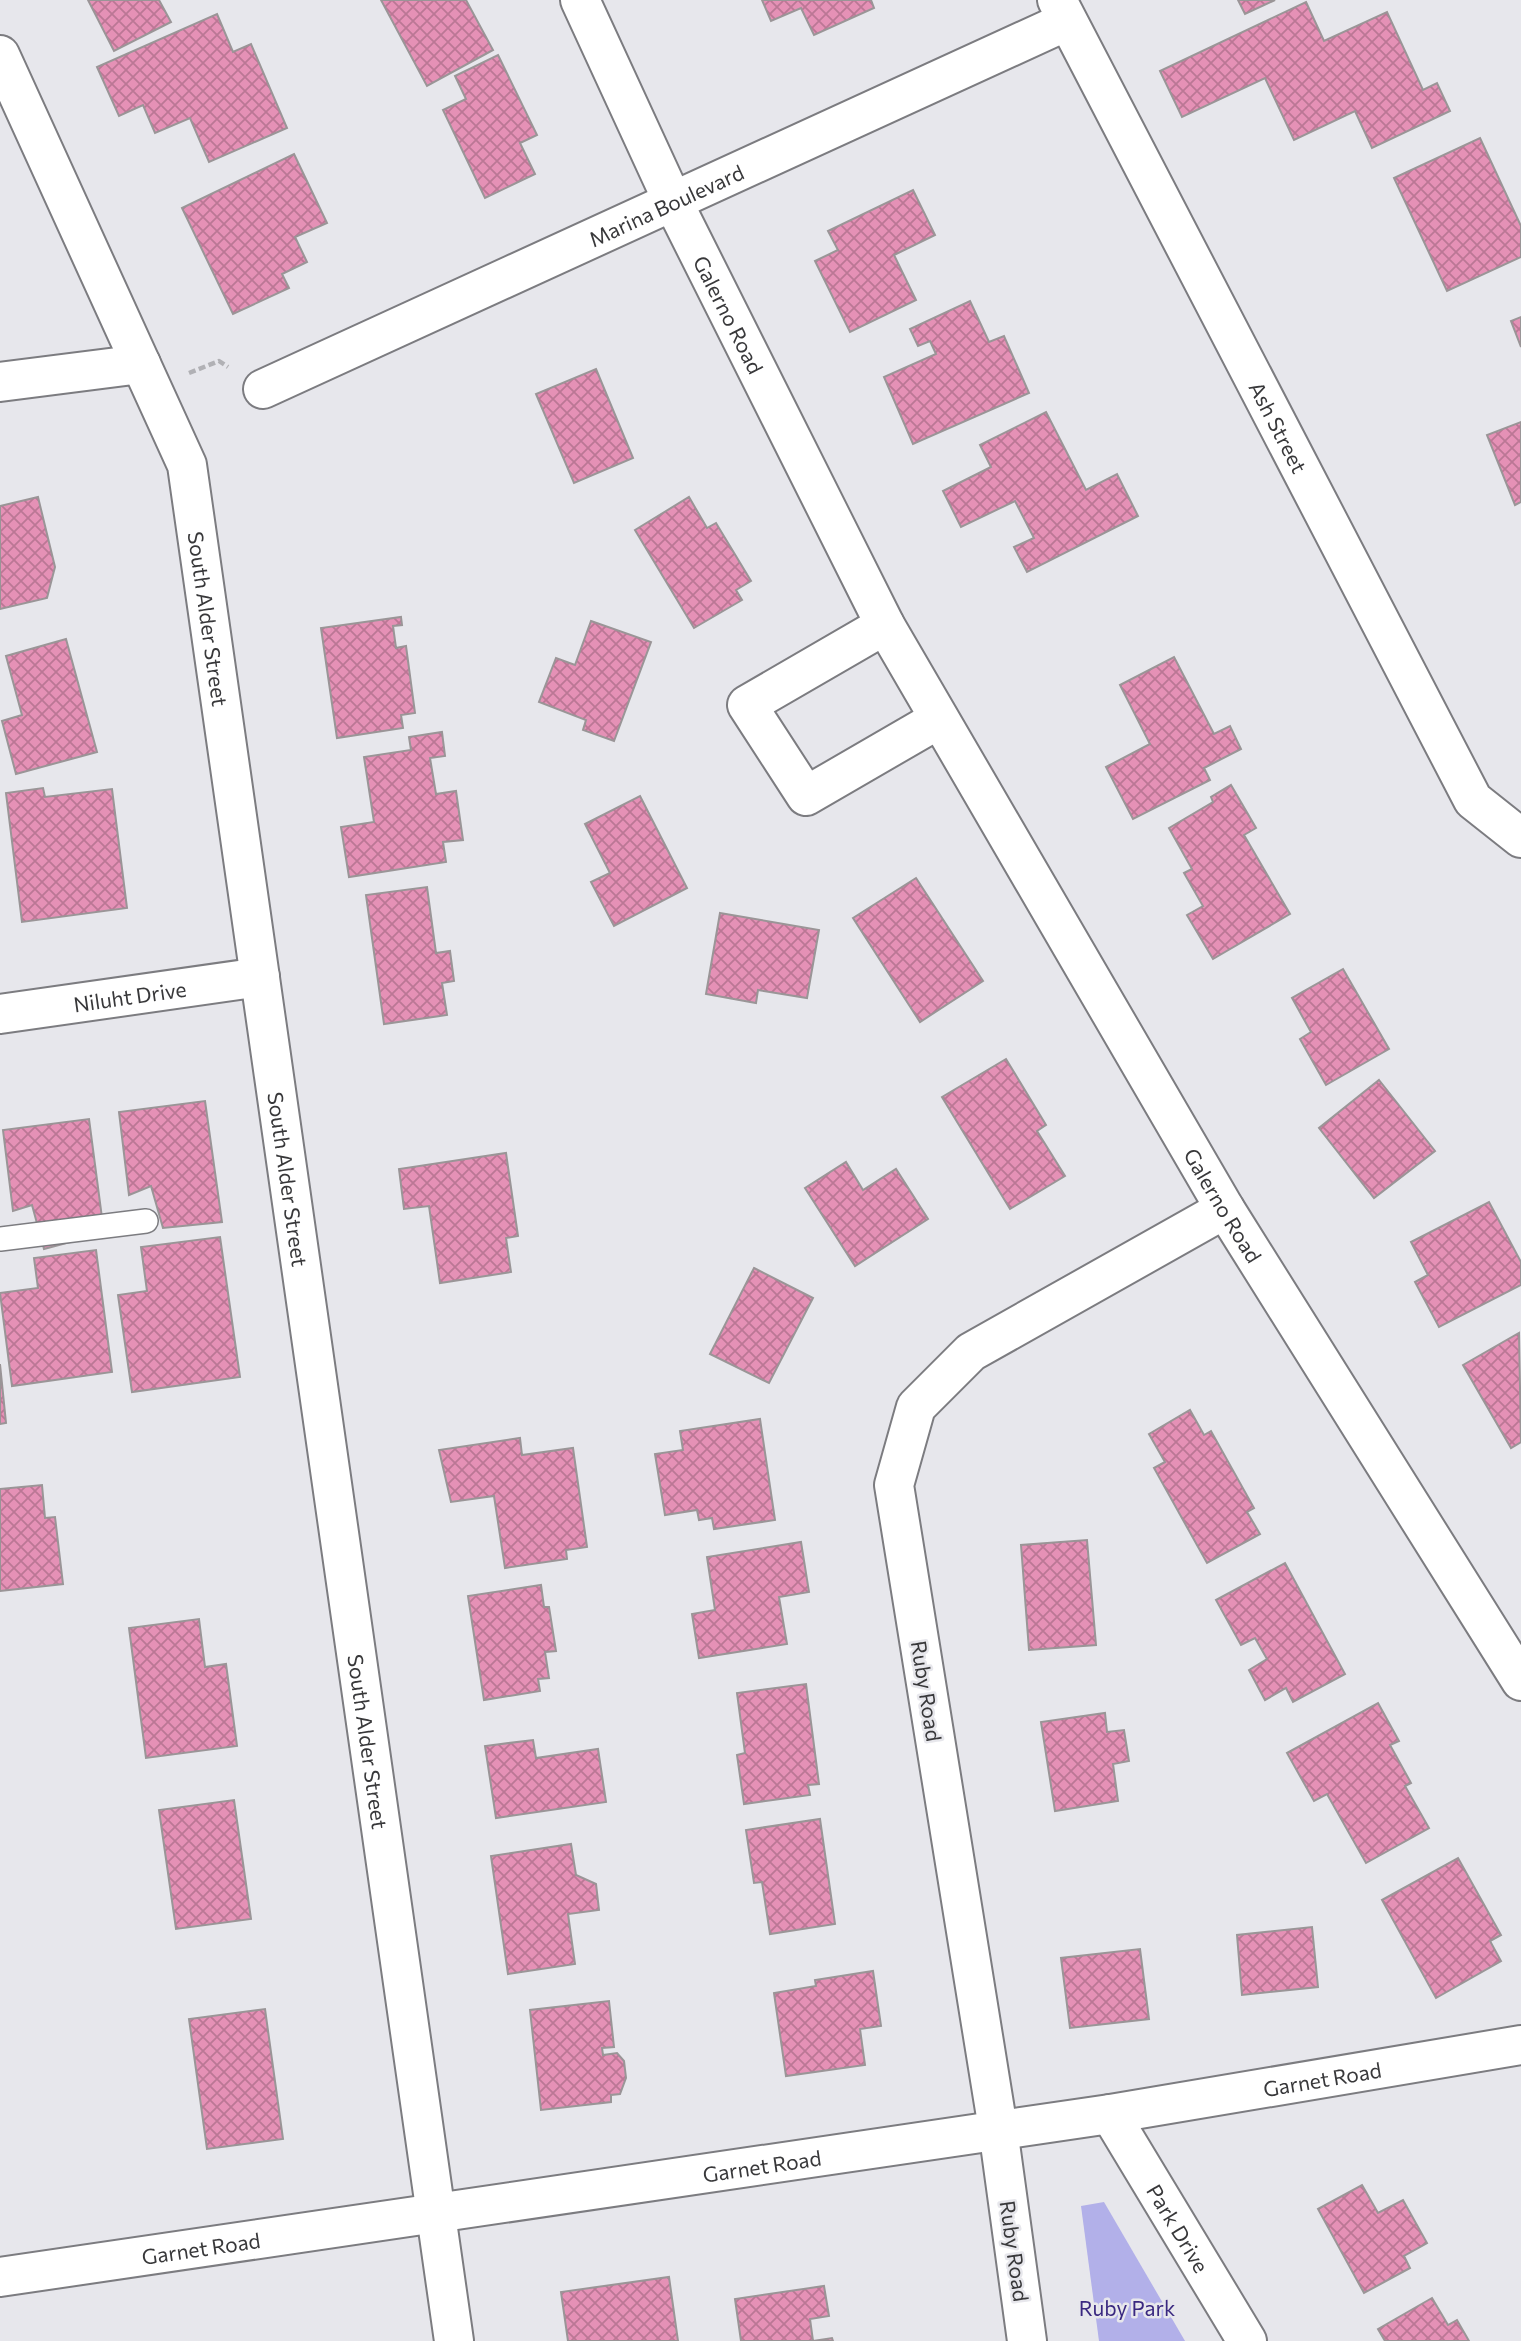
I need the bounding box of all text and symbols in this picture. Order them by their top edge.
street label: Marina Boulevard [584,158,747,251]
street label: Galerno Road [689,251,769,378]
street label: Ash Street [1245,377,1313,477]
street label: South Alder Street [184,530,234,708]
street label: Niluht Drive [72,975,188,1016]
street label: South Alder Street [264,1090,313,1268]
street label: Galerno Road [1180,1143,1268,1267]
street label: Ruby Road [907,1639,947,1743]
street label: South Alder Street [344,1653,393,1830]
street label: Garnet Road [1261,2056,1383,2101]
street label: Garnet Road [701,2144,823,2186]
street label: Park Drive [1143,2179,1215,2277]
street label: Ruby Road [996,2199,1034,2303]
street label: Garnet Road [140,2226,262,2269]
park label: Ruby Park [1079,2295,1175,2320]

